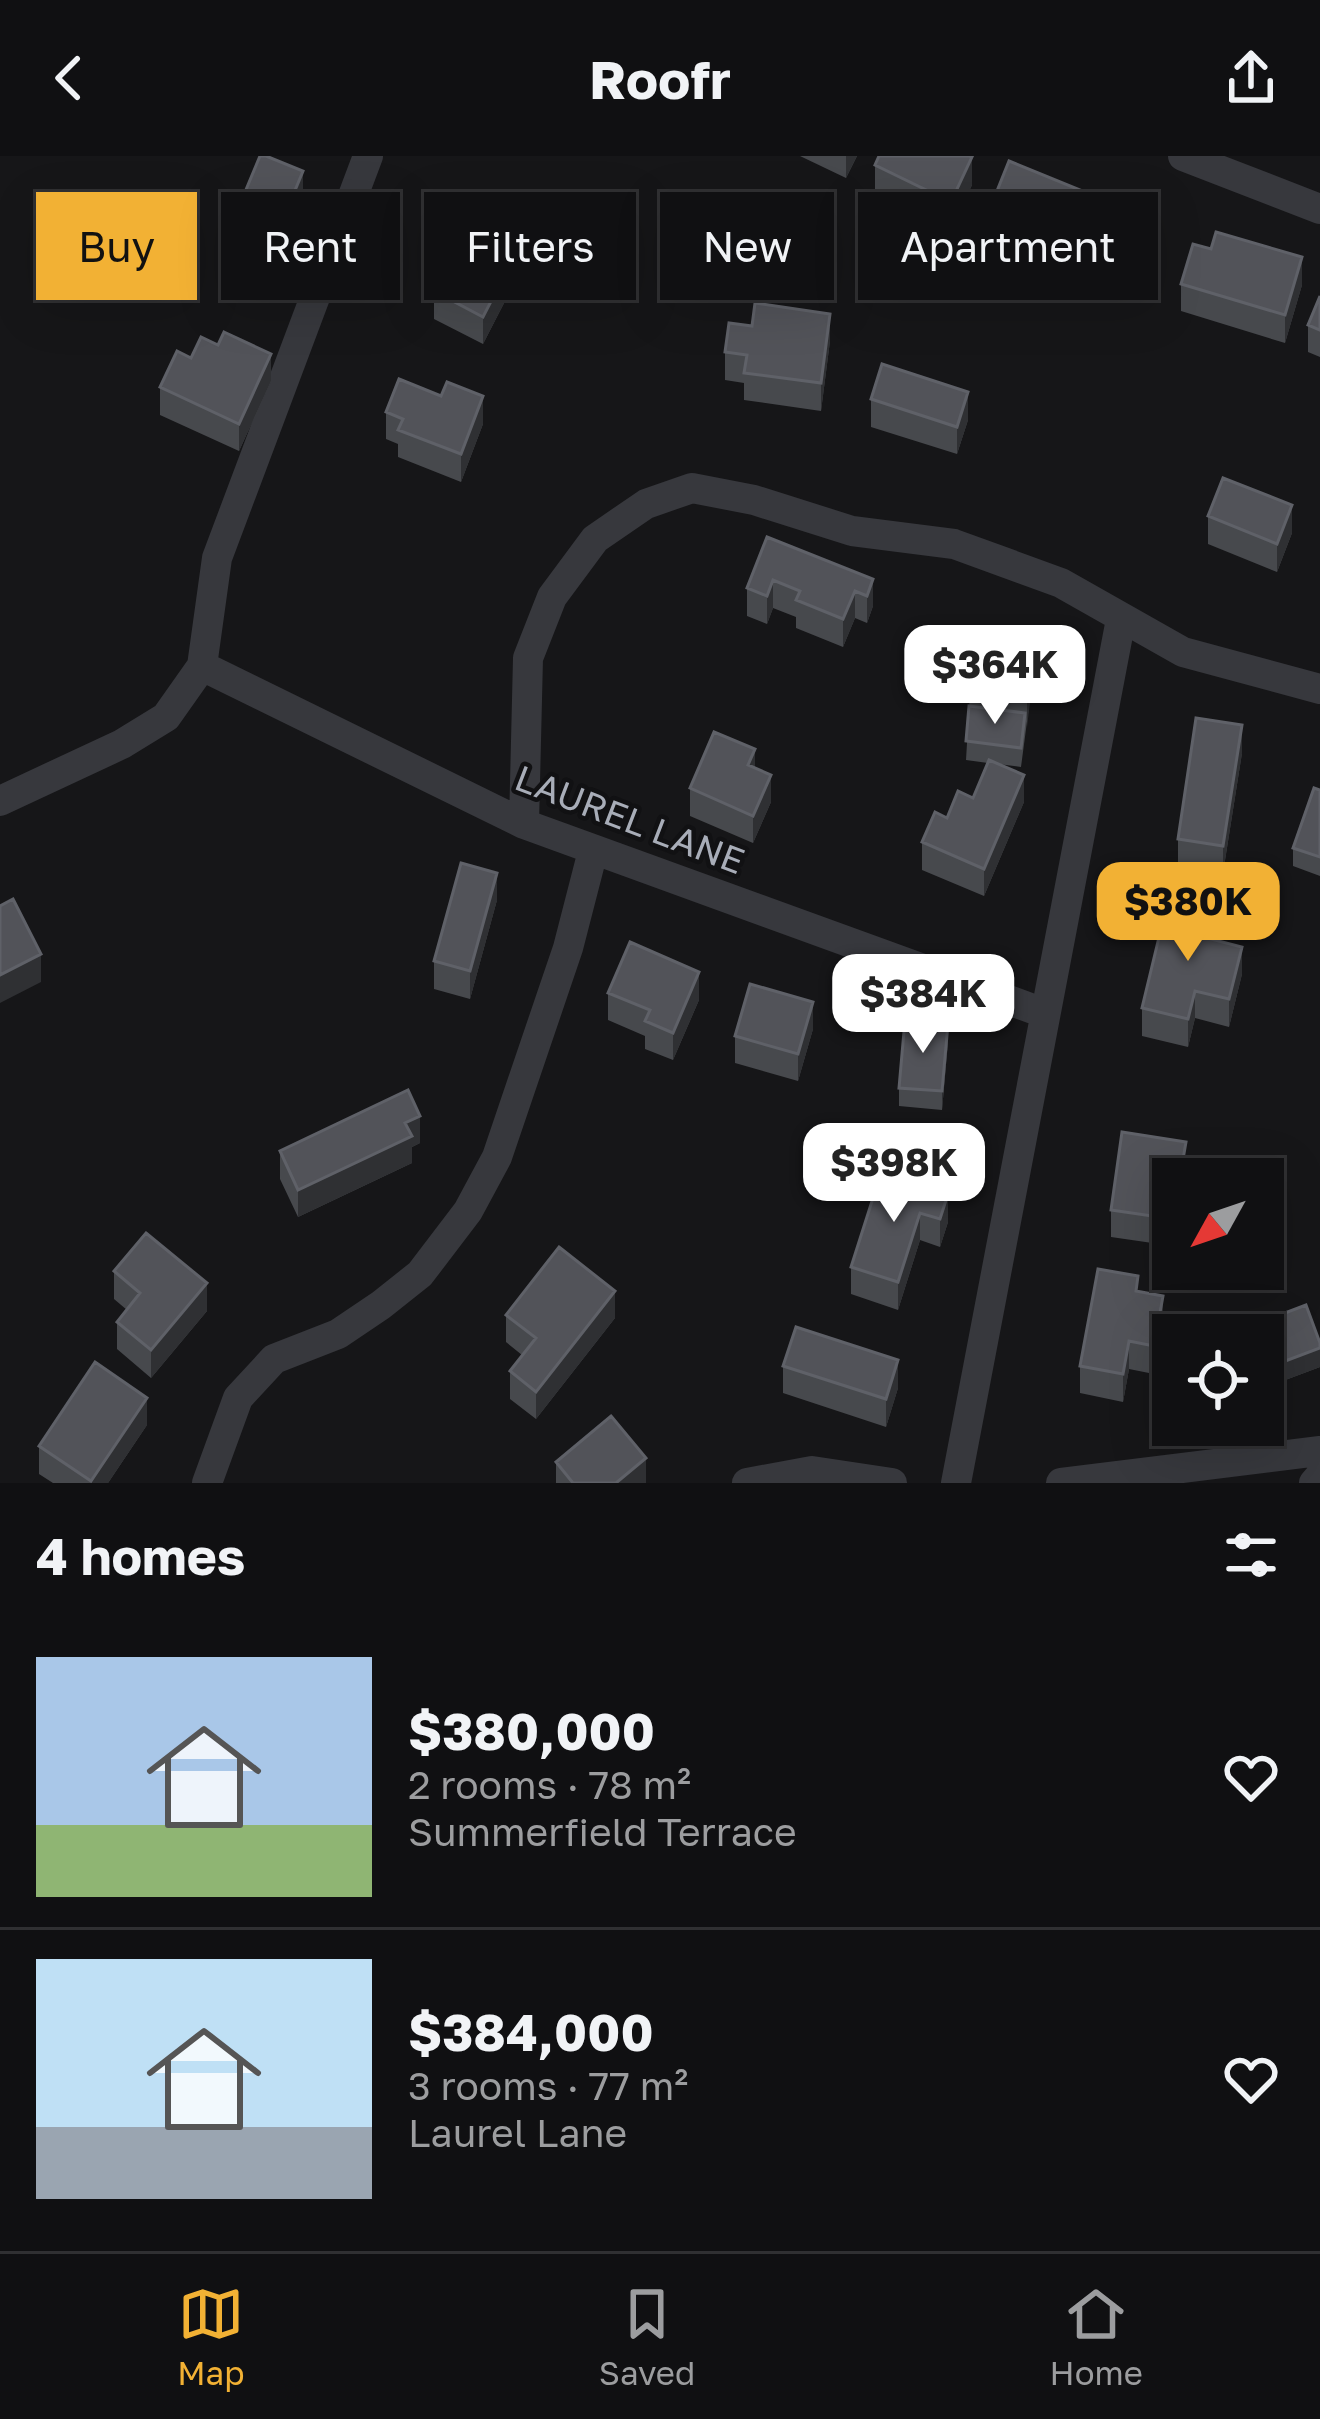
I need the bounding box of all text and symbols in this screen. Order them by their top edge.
icon: back [36,45,102,111]
icon: share [1218,45,1284,111]
text: Roofr [589,46,731,111]
chip: Buy [36,192,197,300]
chip: Rent [221,192,400,300]
chip: Filters [424,192,636,300]
chip: New [660,192,834,300]
chip: Apartment [858,192,1158,300]
pin: $364K [911,625,1079,727]
text: $364K [931,640,1059,687]
street label: LAUREL LANE [509,756,751,882]
pin: $380K [1104,862,1272,964]
text: $380K [1124,877,1252,924]
pin: $384K [839,954,1007,1056]
text: $384K [859,969,987,1016]
pin: $398K [810,1123,978,1225]
text: $398K [830,1138,958,1185]
north arrow [1152,1158,1284,1290]
map controls [1152,1158,1284,1446]
button: locate [1152,1314,1284,1446]
icon: filters [1218,1522,1284,1588]
text: 4 homes [36,1525,245,1586]
text: $380,000 [408,1700,655,1761]
icon: home [132,1705,276,1849]
icon: heart [1218,1744,1284,1810]
text: 2 rooms · 78 m² [408,1761,691,1808]
text: Summerfield Terrace [408,1808,797,1855]
text: $384,000 [408,2001,654,2062]
icon: home [132,2007,276,2151]
icon: heart [1218,2046,1284,2112]
text: 3 rooms · 77 m² [408,2062,688,2109]
text: Laurel Lane [408,2109,627,2156]
tab: Map [177,2281,245,2392]
tab: Saved [599,2281,695,2392]
tab: Home [1050,2281,1143,2392]

